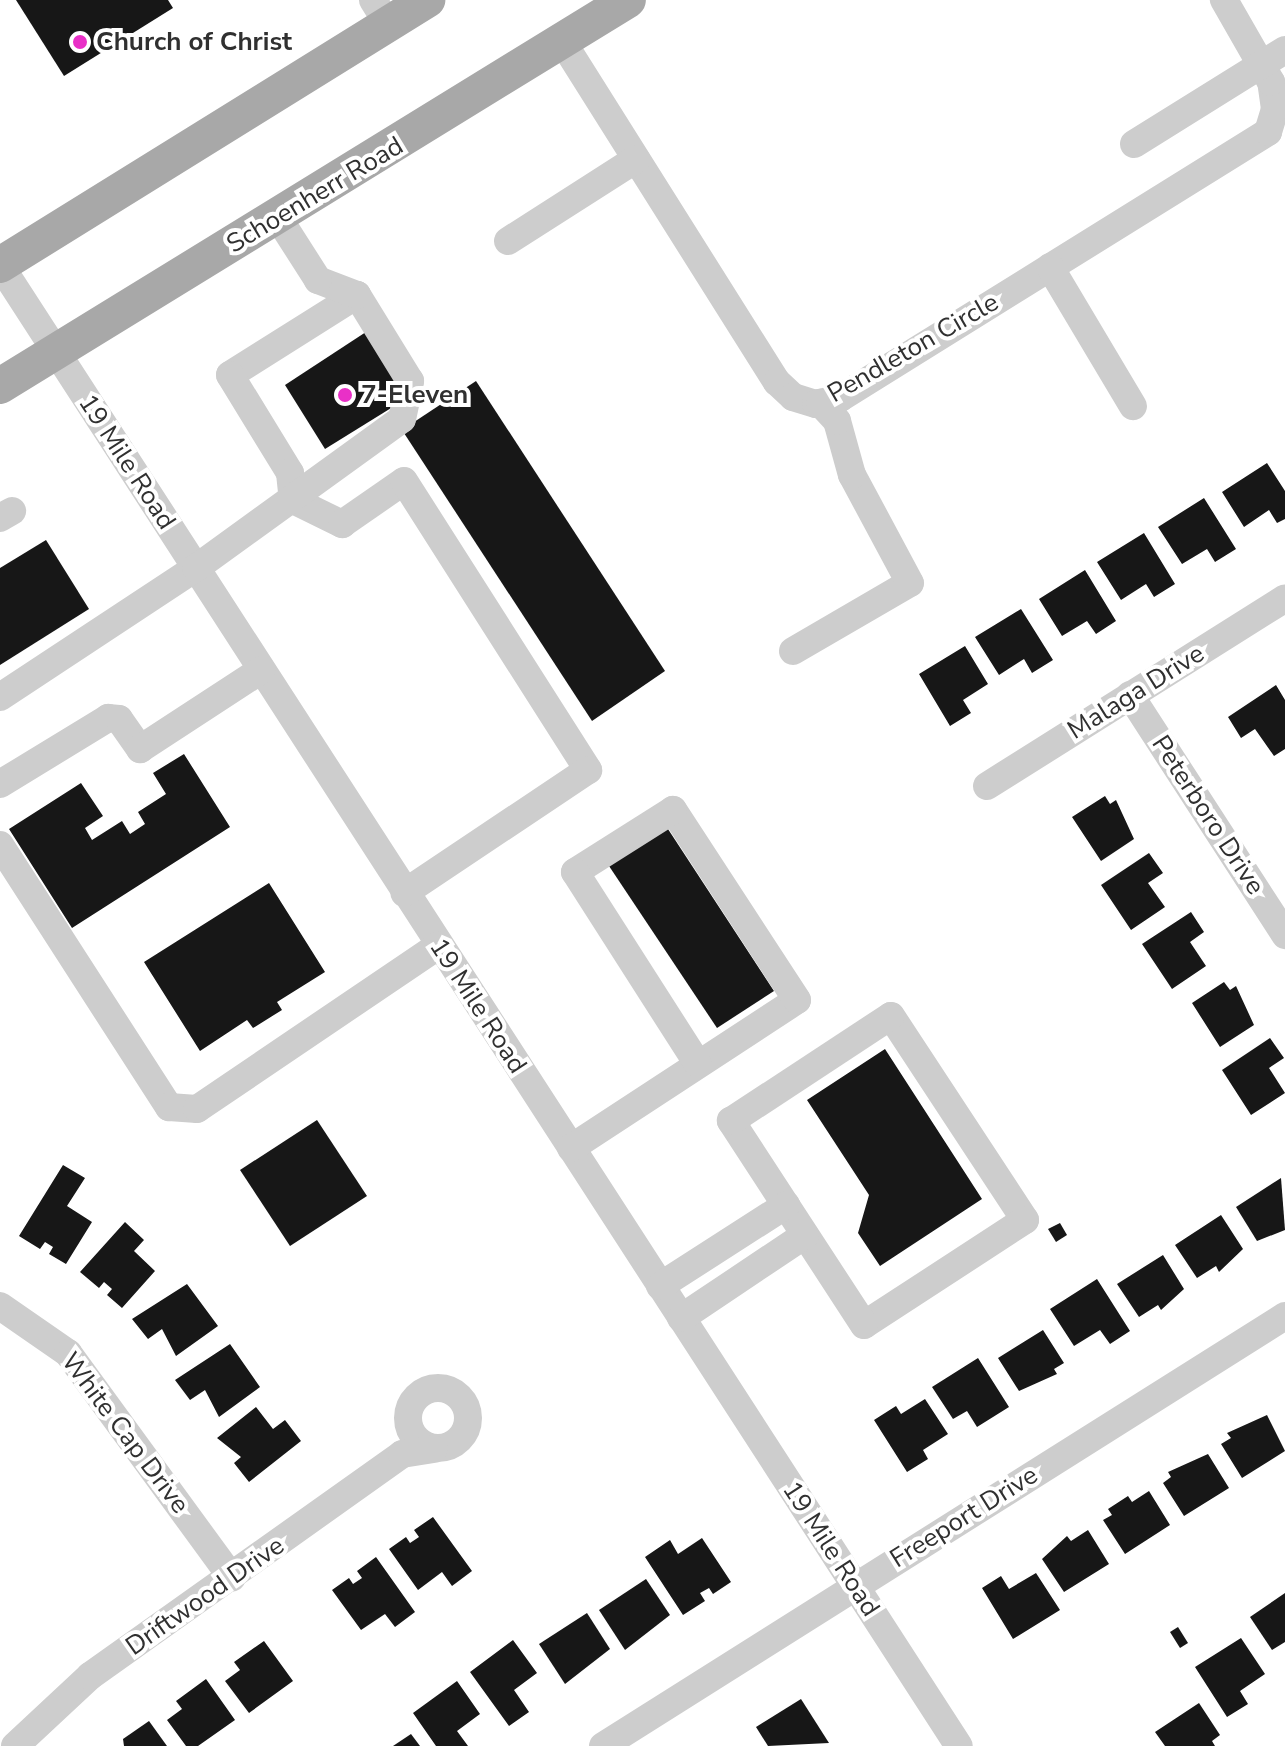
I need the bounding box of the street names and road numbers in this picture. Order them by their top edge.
street label: Schoenherr Road [221,130,409,260]
street label: Pendleton Circle [822,286,1004,410]
street label: 19 Mile Road [72,389,182,535]
street label: Malaga Drive [1062,638,1210,746]
street label: Peterboro Drive [1145,730,1271,900]
street label: 19 Mile Road [423,933,533,1079]
street label: White Cap Drive [54,1346,196,1520]
street label: Freeport Drive [885,1459,1043,1575]
street label: 19 Mile Road [776,1476,886,1622]
street label: Driftwood Drive [120,1530,290,1662]

